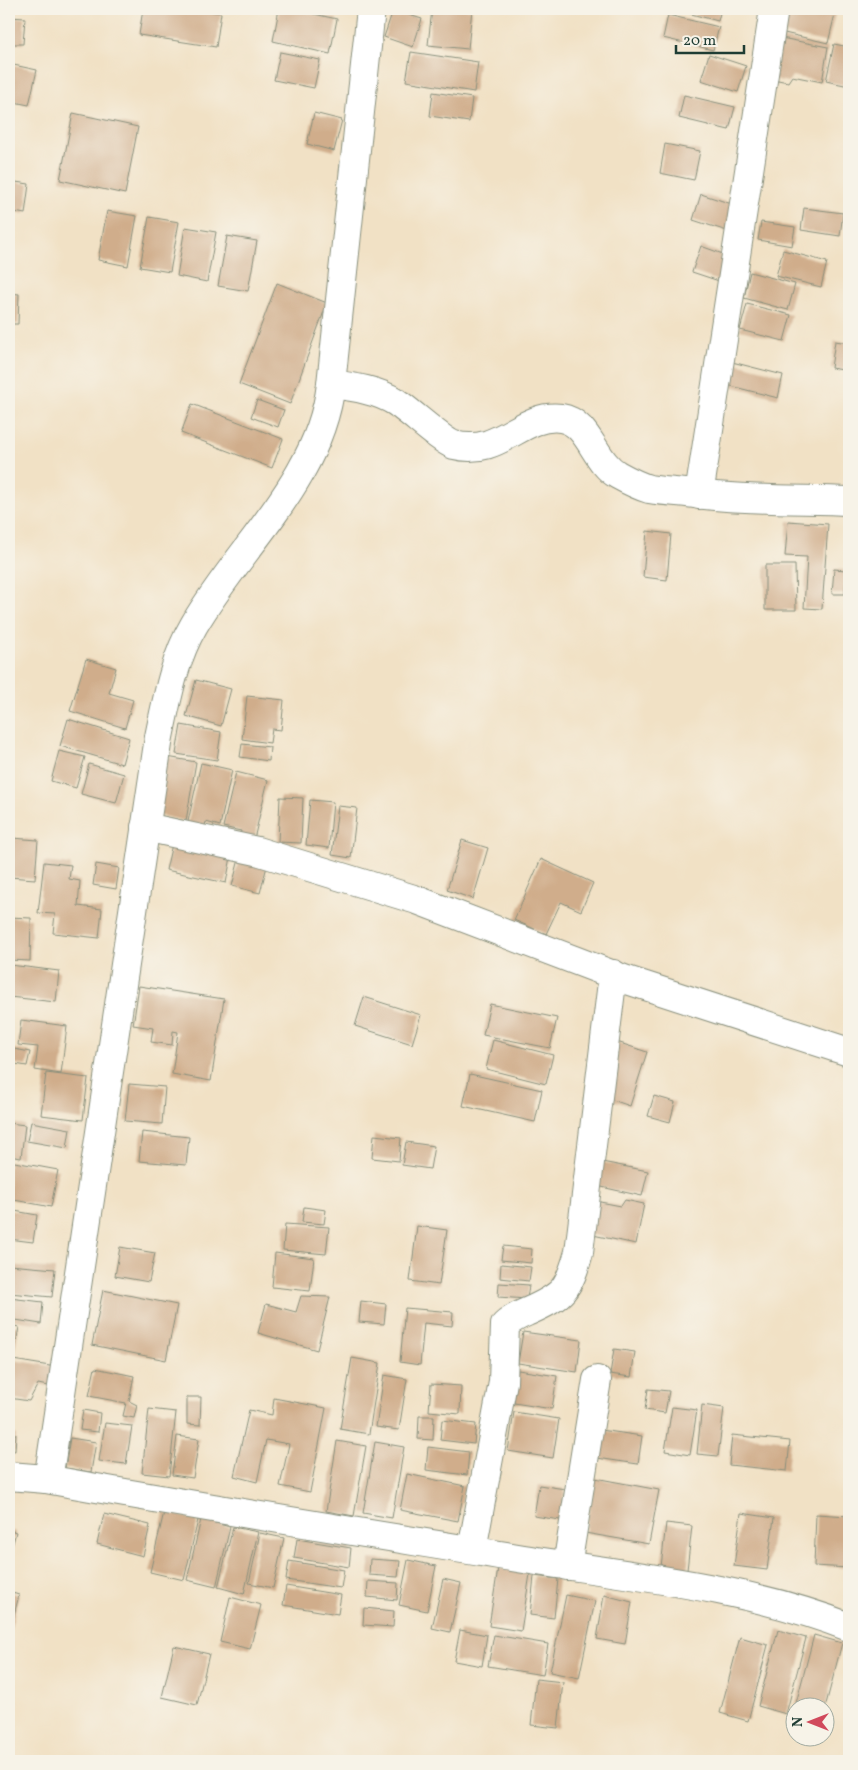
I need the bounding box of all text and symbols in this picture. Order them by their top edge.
scale bar [676,22,743,54]
text: 20 m [683,31,716,52]
north arrow [786,1698,836,1748]
text: N [789,1717,808,1727]

